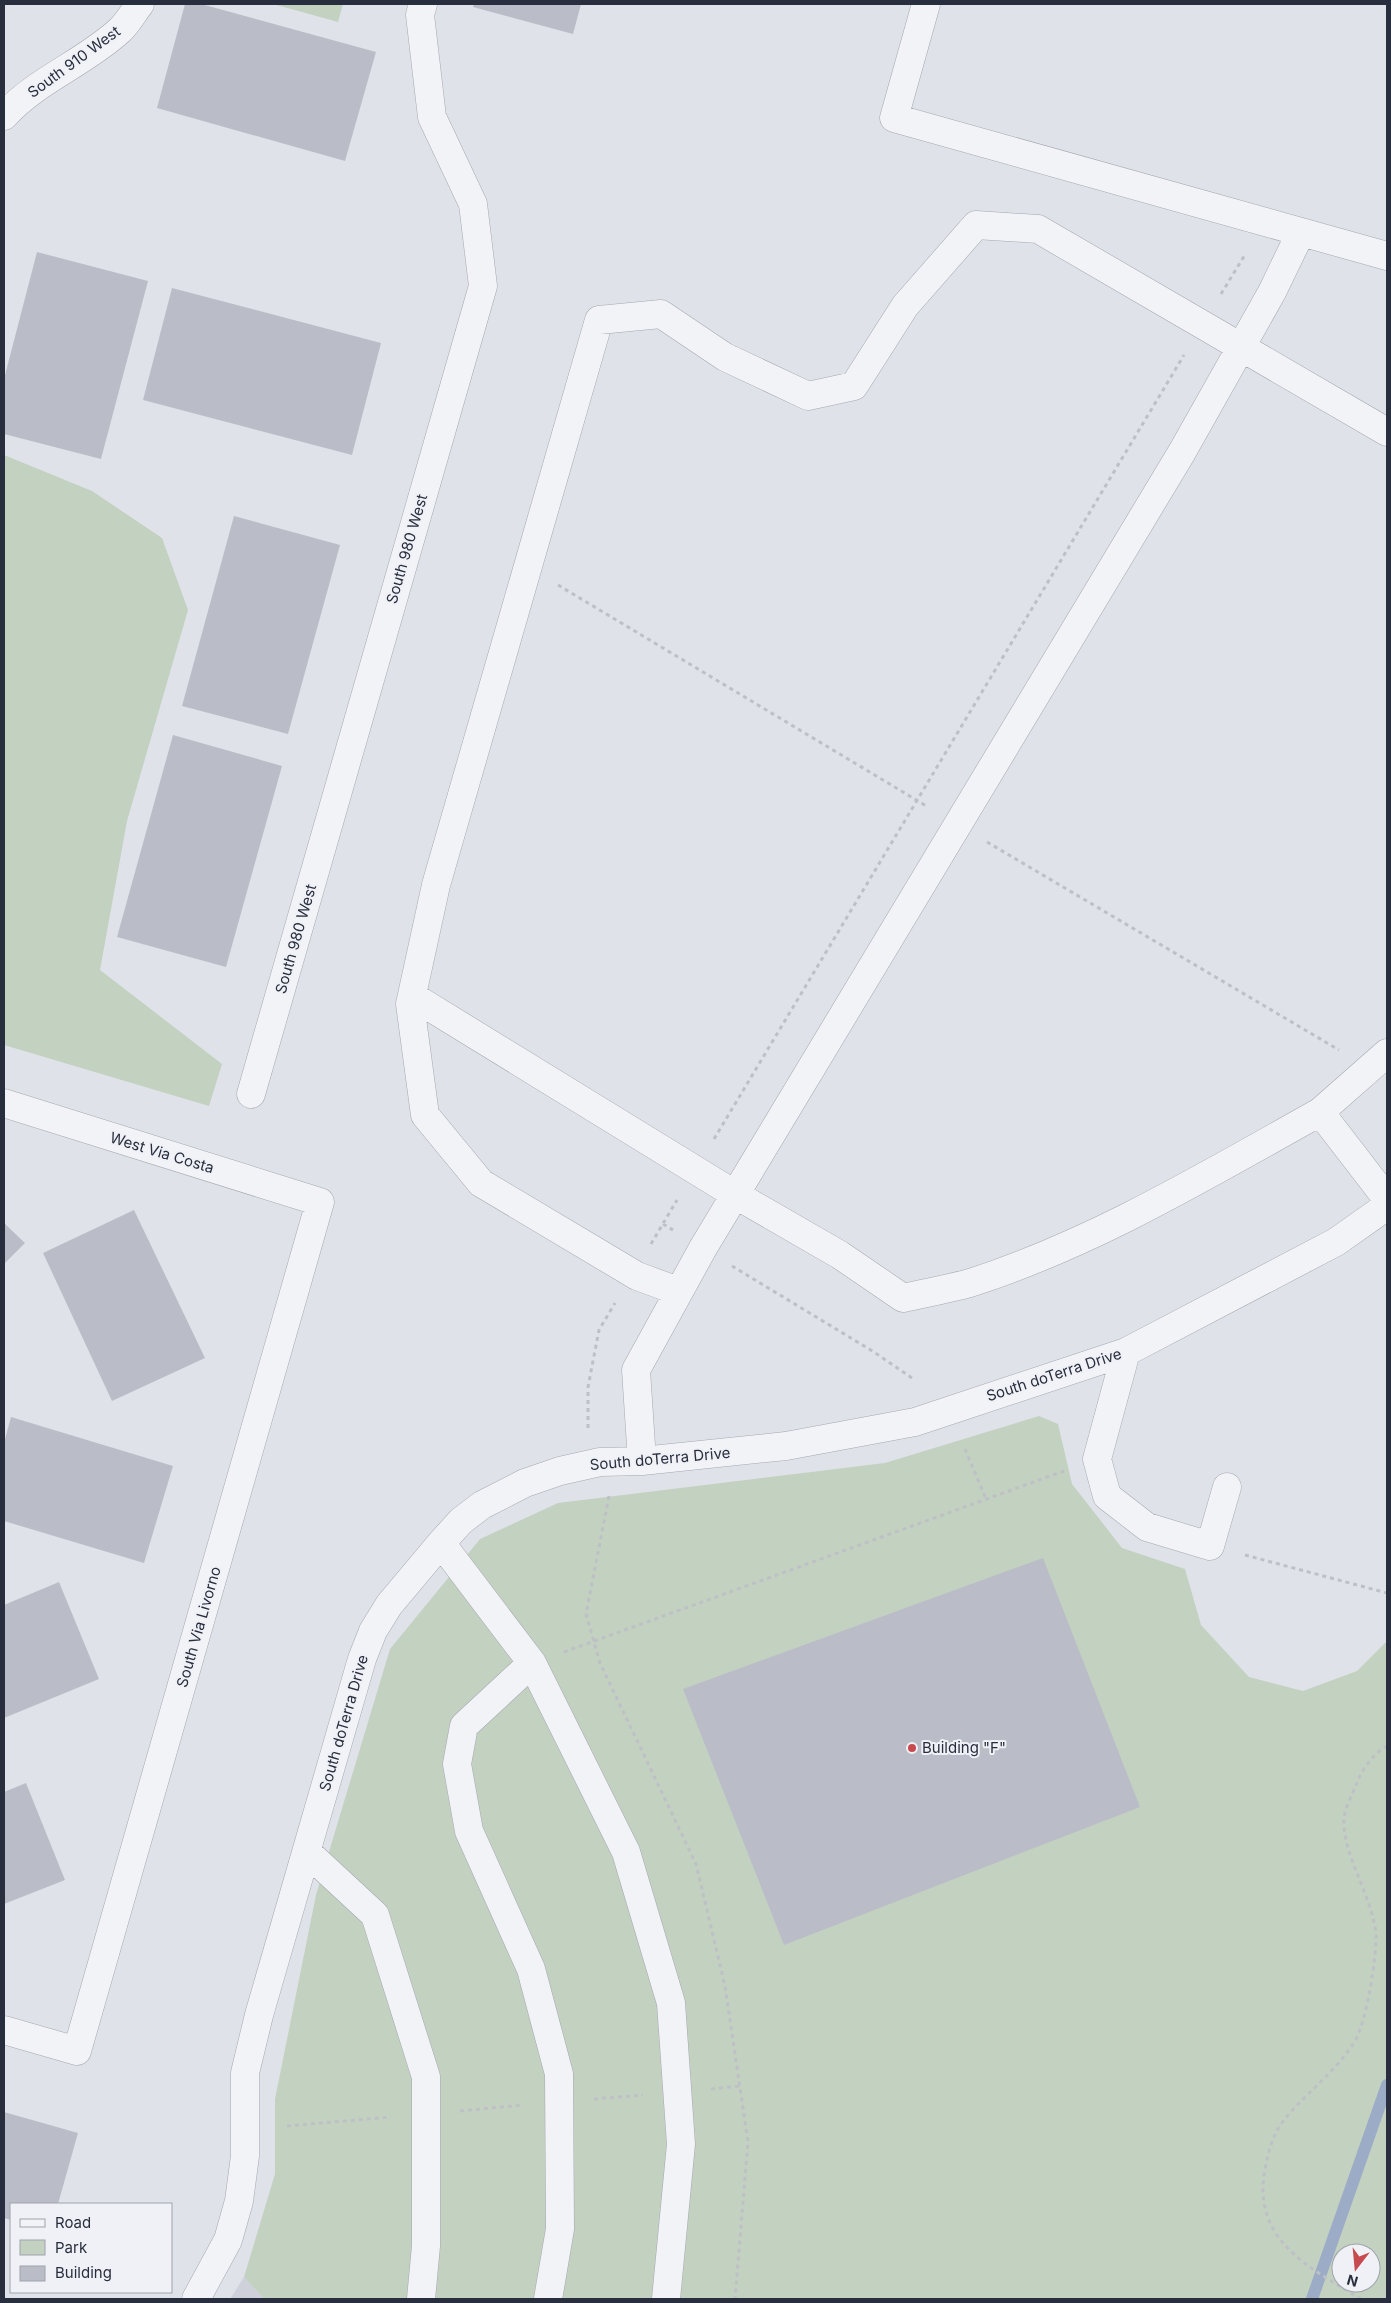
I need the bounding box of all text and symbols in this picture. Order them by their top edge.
street label: South 910 West [24,21,124,102]
street label: South 980 West [382,492,431,606]
street label: South 980 West [271,882,320,996]
street label: West Via Costa [108,1128,216,1177]
street label: South doTerra Drive [984,1344,1124,1405]
street label: South doTerra Drive [589,1443,731,1474]
street label: South Via Livorno [172,1564,225,1690]
street label: South doTerra Drive [315,1652,372,1793]
place label: Building "F" [922,1738,1006,1757]
marker: Building "F" [906,1742,918,1754]
legend [10,2203,172,2293]
text: Road [55,2213,91,2232]
text: Park [55,2238,88,2257]
north arrow [1331,2243,1381,2293]
text: Building [55,2263,112,2282]
text: N [1345,2271,1360,2291]

